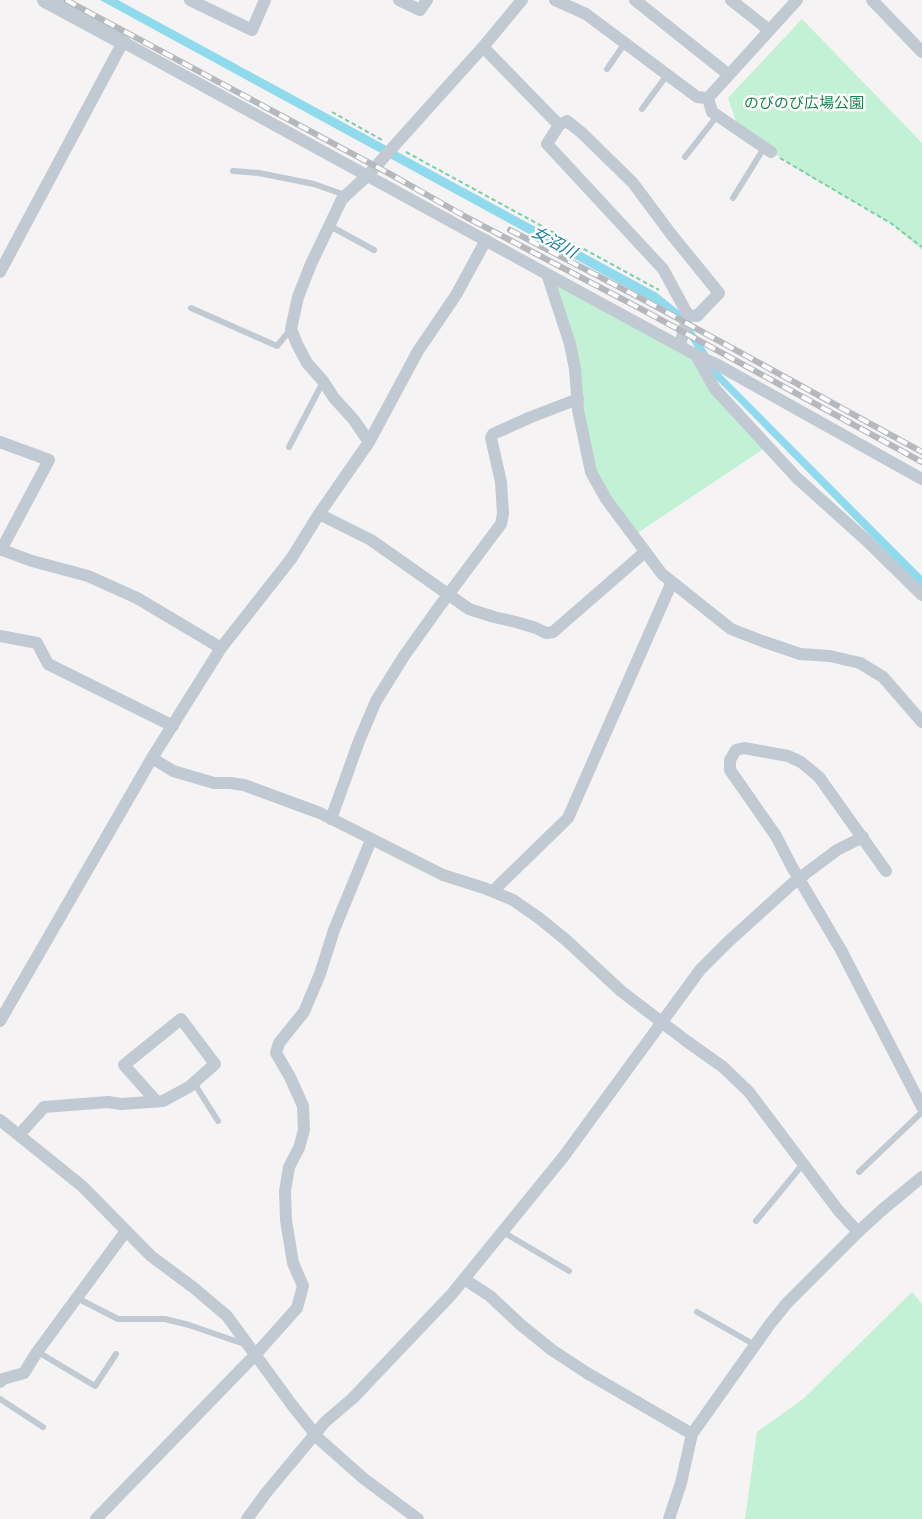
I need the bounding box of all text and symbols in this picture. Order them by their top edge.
park label: のびのび広場公園 [744,95,864,113]
water label: 女沼川 [528,223,580,263]

